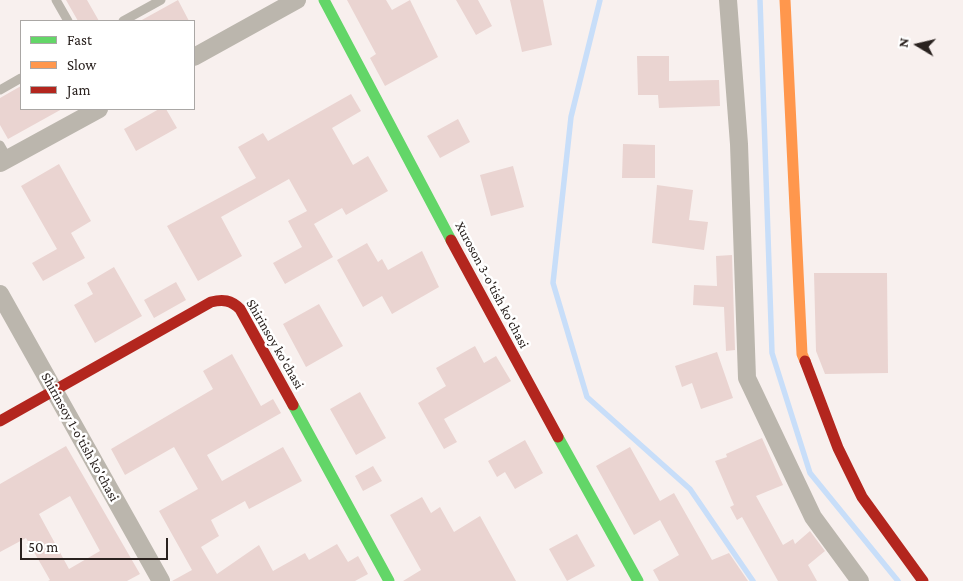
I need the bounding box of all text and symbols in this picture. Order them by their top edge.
legend [20,20,195,110]
north arrow [893,20,943,70]
text: Fast [67,32,92,48]
text: N [895,37,912,49]
text: Slow [67,57,96,73]
text: Jam [67,82,90,98]
street label: Xuroson 3-o'tish ko'chasi [451,219,533,351]
street label: Shirinsoy ko'chasi [242,296,308,392]
street label: Shirinsoy 1-o'tish ko'chasi [37,369,123,505]
scale bar [22,528,170,560]
text: 50 m [28,539,58,555]

